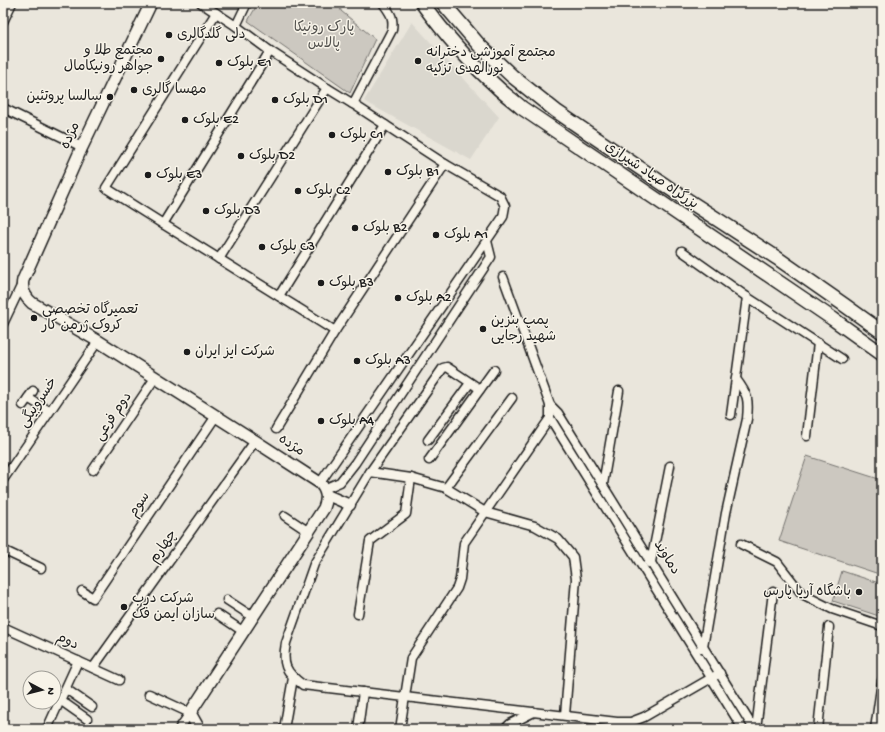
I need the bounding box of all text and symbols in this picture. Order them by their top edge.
park label: پارک رونیکا پالاس [294,20,354,53]
place label: دلی گلدگالری [177,25,246,44]
marker: دلی گلدگالری [164,30,174,40]
place label: مجتمع طلا و جواهر رونیکامال [64,43,153,76]
place label: مجتمع آموزشی دخترانه نورالهدی تزکیه [426,44,556,78]
marker: مجتمع طلا و جواهر رونیکامال [156,54,166,64]
place label: بلوک E1 [227,55,272,72]
marker: مجتمع آموزشی دخترانه نورالهدی تزکیه [413,56,423,66]
marker: بلوک E1 [214,58,224,68]
place label: مهسا گالری [142,80,207,99]
marker: مهسا گالری [129,85,139,95]
place label: سالسا پروتئین [27,89,102,106]
marker: سالسا پروتئین [105,92,115,102]
place label: بلوک D1 [283,92,328,109]
marker: بلوک D1 [270,95,280,105]
place label: بلوک E2 [193,112,239,129]
marker: بلوک E2 [180,115,190,125]
street label: مژده [57,120,85,152]
place label: بلوک C1 [340,127,383,144]
marker: بلوک C1 [327,130,337,140]
street label: بزرگراه صیاد شیرازی [601,137,702,214]
place label: بلوک D2 [249,148,295,165]
marker: بلوک D2 [236,151,246,161]
place label: بلوک B1 [396,164,439,181]
place label: بلوک E3 [156,167,202,184]
marker: بلوک B1 [383,167,393,177]
marker: بلوک E3 [143,170,153,180]
place label: بلوک C2 [306,183,351,200]
marker: بلوک C2 [293,186,303,196]
place label: بلوک D3 [214,203,261,220]
marker: بلوک D3 [201,206,211,216]
place label: بلوک B2 [363,220,407,237]
marker: بلوک B2 [350,223,360,233]
place label: بلوک A1 [444,227,488,244]
marker: بلوک A1 [431,230,441,240]
place label: بلوک C3 [270,239,315,256]
marker: بلوک C3 [257,242,267,252]
place label: بلوک B3 [329,275,374,292]
marker: بلوک B3 [316,278,326,288]
place label: بلوک A2 [406,290,451,307]
marker: بلوک A2 [393,293,403,303]
place label: تعمیرگاه تخصصی کروک ژرمن کار [41,300,139,335]
marker: تعمیرگاه تخصصی کروک ژرمن کار [29,313,39,323]
place label: پمپ بنزین شهید رجایی [491,313,556,346]
marker: پمپ بنزین شهید رجایی [478,324,488,334]
place label: شرکت ایز ایران [195,344,275,361]
marker: شرکت ایز ایران [182,347,192,357]
place label: بلوک A3 [365,353,411,370]
marker: بلوک A3 [352,356,362,366]
street label: خسروبیگی [14,374,62,431]
street label: دوم فرعی [92,389,136,445]
place label: بلوک A4 [329,413,374,430]
marker: بلوک A4 [316,416,326,426]
street label: مژده [275,431,307,461]
street label: سوم [126,489,155,521]
street label: چهارم [146,527,182,567]
street label: دماوند [649,538,683,578]
place label: باشگاه آریا پارس [763,582,851,601]
marker: باشگاه آریا پارس [854,587,864,597]
place label: شرکت درب سازان ایمن فک [132,591,215,624]
marker: شرکت درب سازان ایمن فک [119,602,129,612]
street label: دوم [53,629,81,655]
north arrow [22,670,62,710]
text: N [44,687,56,695]

